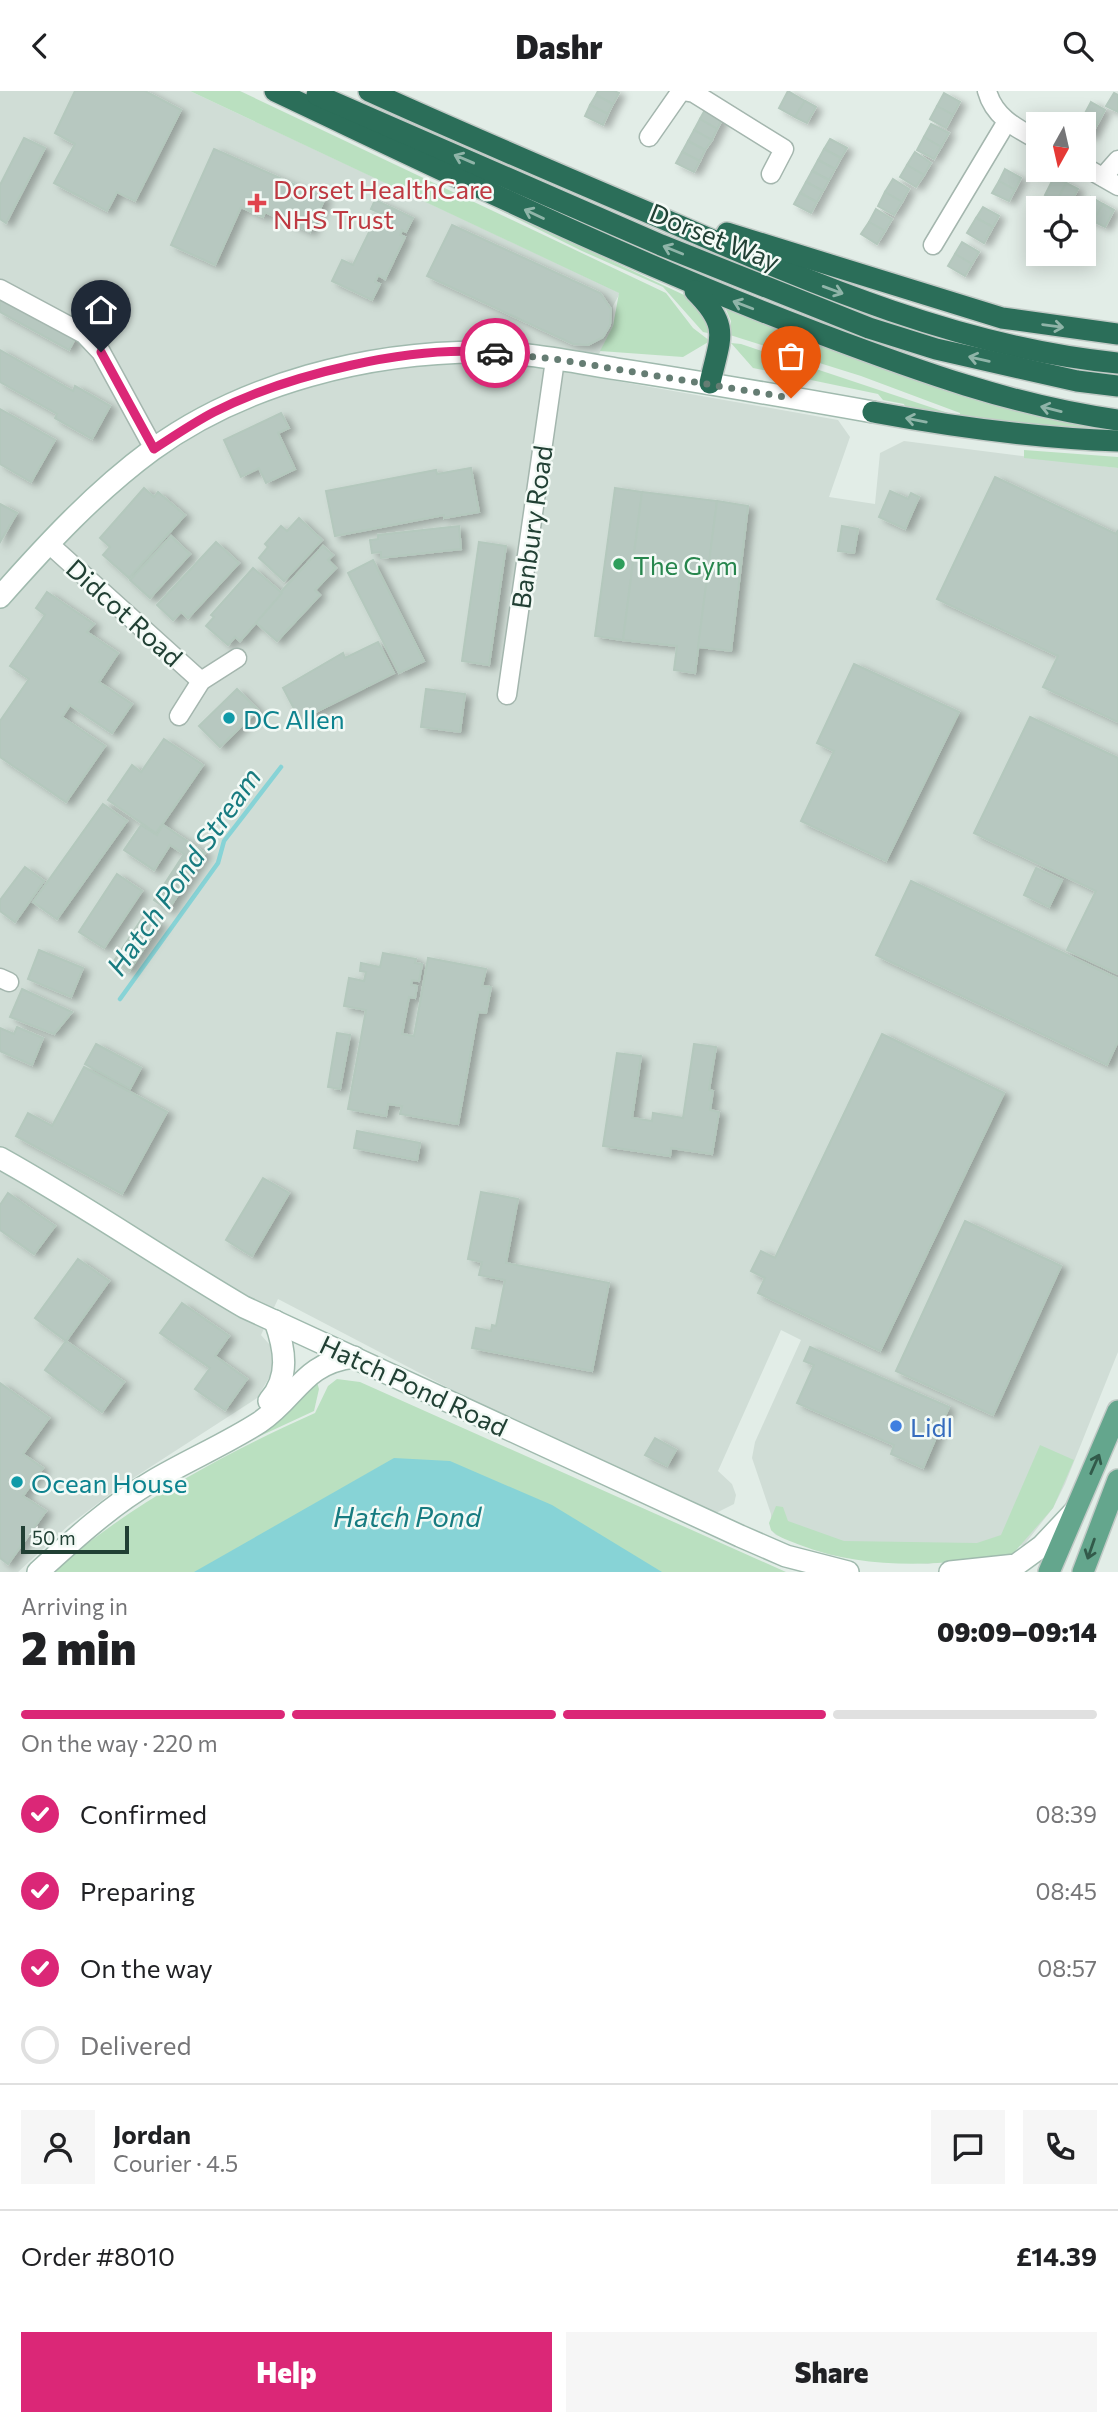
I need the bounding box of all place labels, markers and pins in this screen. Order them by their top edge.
place label: Dorset HealthCare NHS Trust [273,173,493,234]
marker: Dorset HealthCare NHS Trust [247,193,267,213]
pin [71,280,131,352]
pin [761,326,821,398]
place label: The Gym [633,549,738,580]
marker: The Gym [611,556,627,572]
place label: DC Allen [243,703,345,734]
marker: DC Allen [221,710,237,726]
place label: Lidl [910,1411,953,1442]
marker: Lidl [888,1418,904,1434]
place label: Ocean House [31,1467,187,1498]
marker: Ocean House [9,1474,25,1490]

